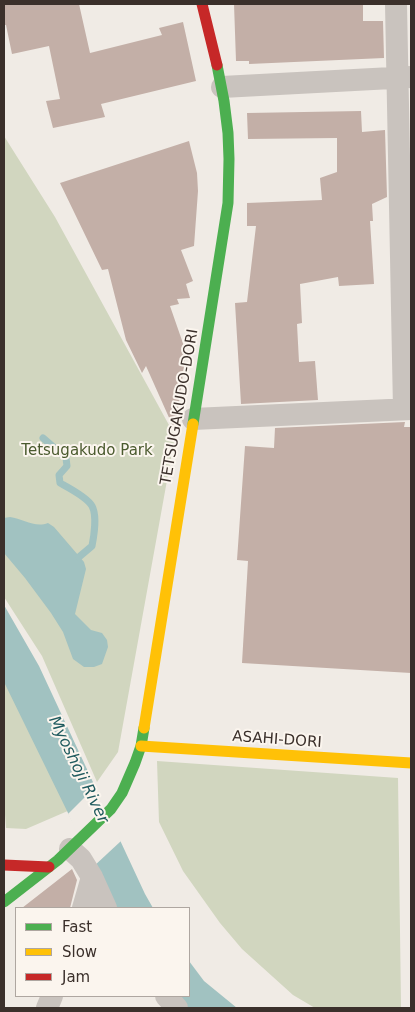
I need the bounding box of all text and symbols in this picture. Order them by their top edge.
street label: TETSUGAKUDO-DORI [157,328,203,486]
park label: Tetsugakudo Park [21,442,153,460]
water label: Myoshoji River [44,713,112,827]
street label: ASAHI-DORI [232,728,322,752]
legend [15,907,190,997]
text: Fast [62,918,92,936]
text: Slow [62,943,97,961]
text: Jam [62,968,90,986]

